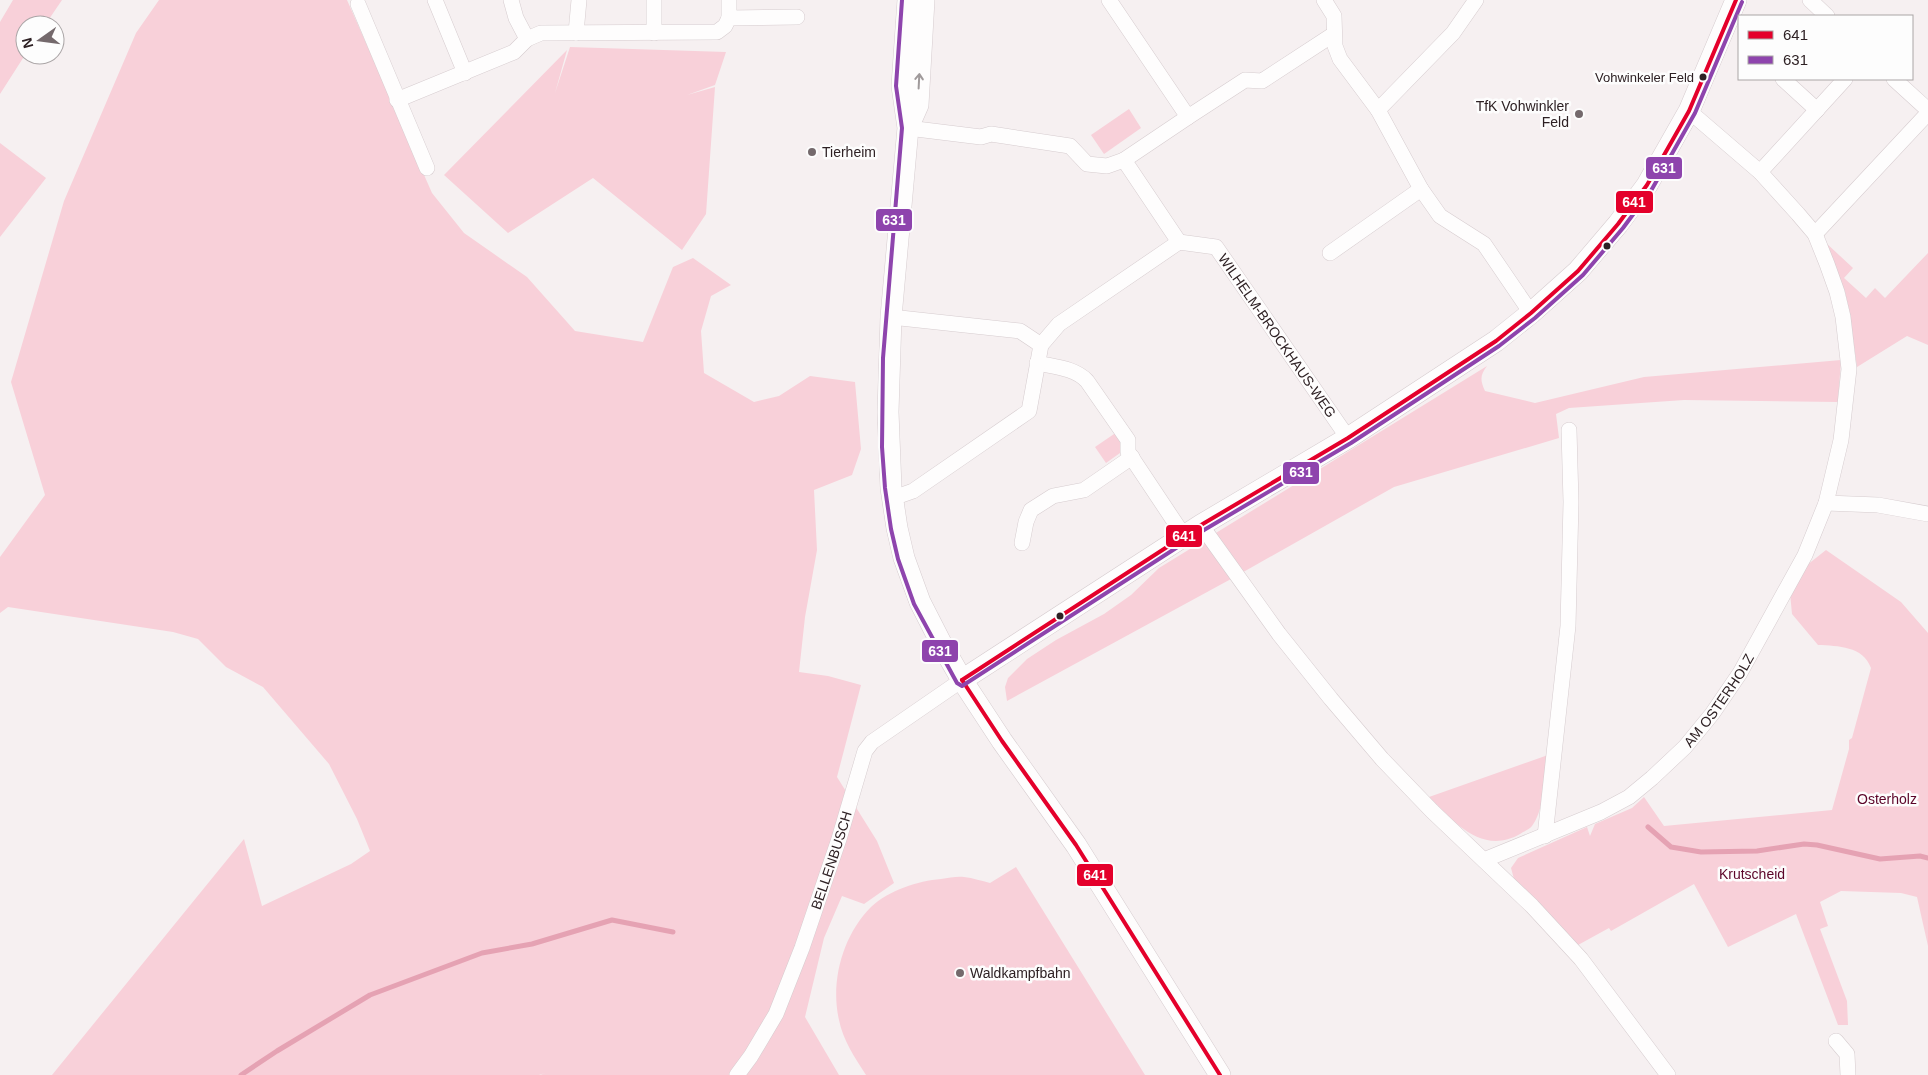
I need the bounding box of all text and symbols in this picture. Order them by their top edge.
north arrow [15,15,65,65]
legend [1738,15,1913,80]
text: 641 [1783,26,1808,43]
text: N [18,36,36,50]
text: 631 [1783,51,1808,68]
place label: Vohwinkeler Feld [1595,70,1694,85]
marker: Vohwinkeler Feld [1698,72,1708,82]
one-way arrow [915,74,924,90]
place label: TfK Vohwinkler Feld [1476,98,1569,130]
marker: TfK Vohwinkler Feld [1573,108,1585,120]
place label: Tierheim [822,144,876,160]
marker: Tierheim [806,146,818,158]
line badge: 631 [1645,156,1683,180]
text: 631 [1652,160,1676,176]
line badge: 641 [1615,190,1654,214]
text: 641 [1622,194,1646,210]
line badge: 631 [875,208,913,232]
text: 631 [882,212,906,228]
unlabelled marker [1602,241,1612,251]
street label: WILHELM-BROCKHAUS-WEG [1215,251,1339,420]
line badge: 631 [1282,461,1320,485]
text: 631 [1289,464,1313,480]
line badge: 641 [1165,524,1203,548]
text: 641 [1172,528,1196,544]
unlabelled marker [1055,611,1065,621]
line badge: 631 [921,639,959,663]
text: 631 [928,643,952,659]
street label: AM OSTERHOLZ [1680,651,1757,750]
park label: Osterholz [1857,791,1917,807]
street label: BELLENBUSCH [808,809,855,912]
line badge: 641 [1076,863,1114,887]
park label: Krutscheid [1719,866,1785,882]
text: 641 [1083,867,1107,883]
place label: Waldkampfbahn [970,965,1071,981]
marker: Waldkampfbahn [954,967,966,979]

